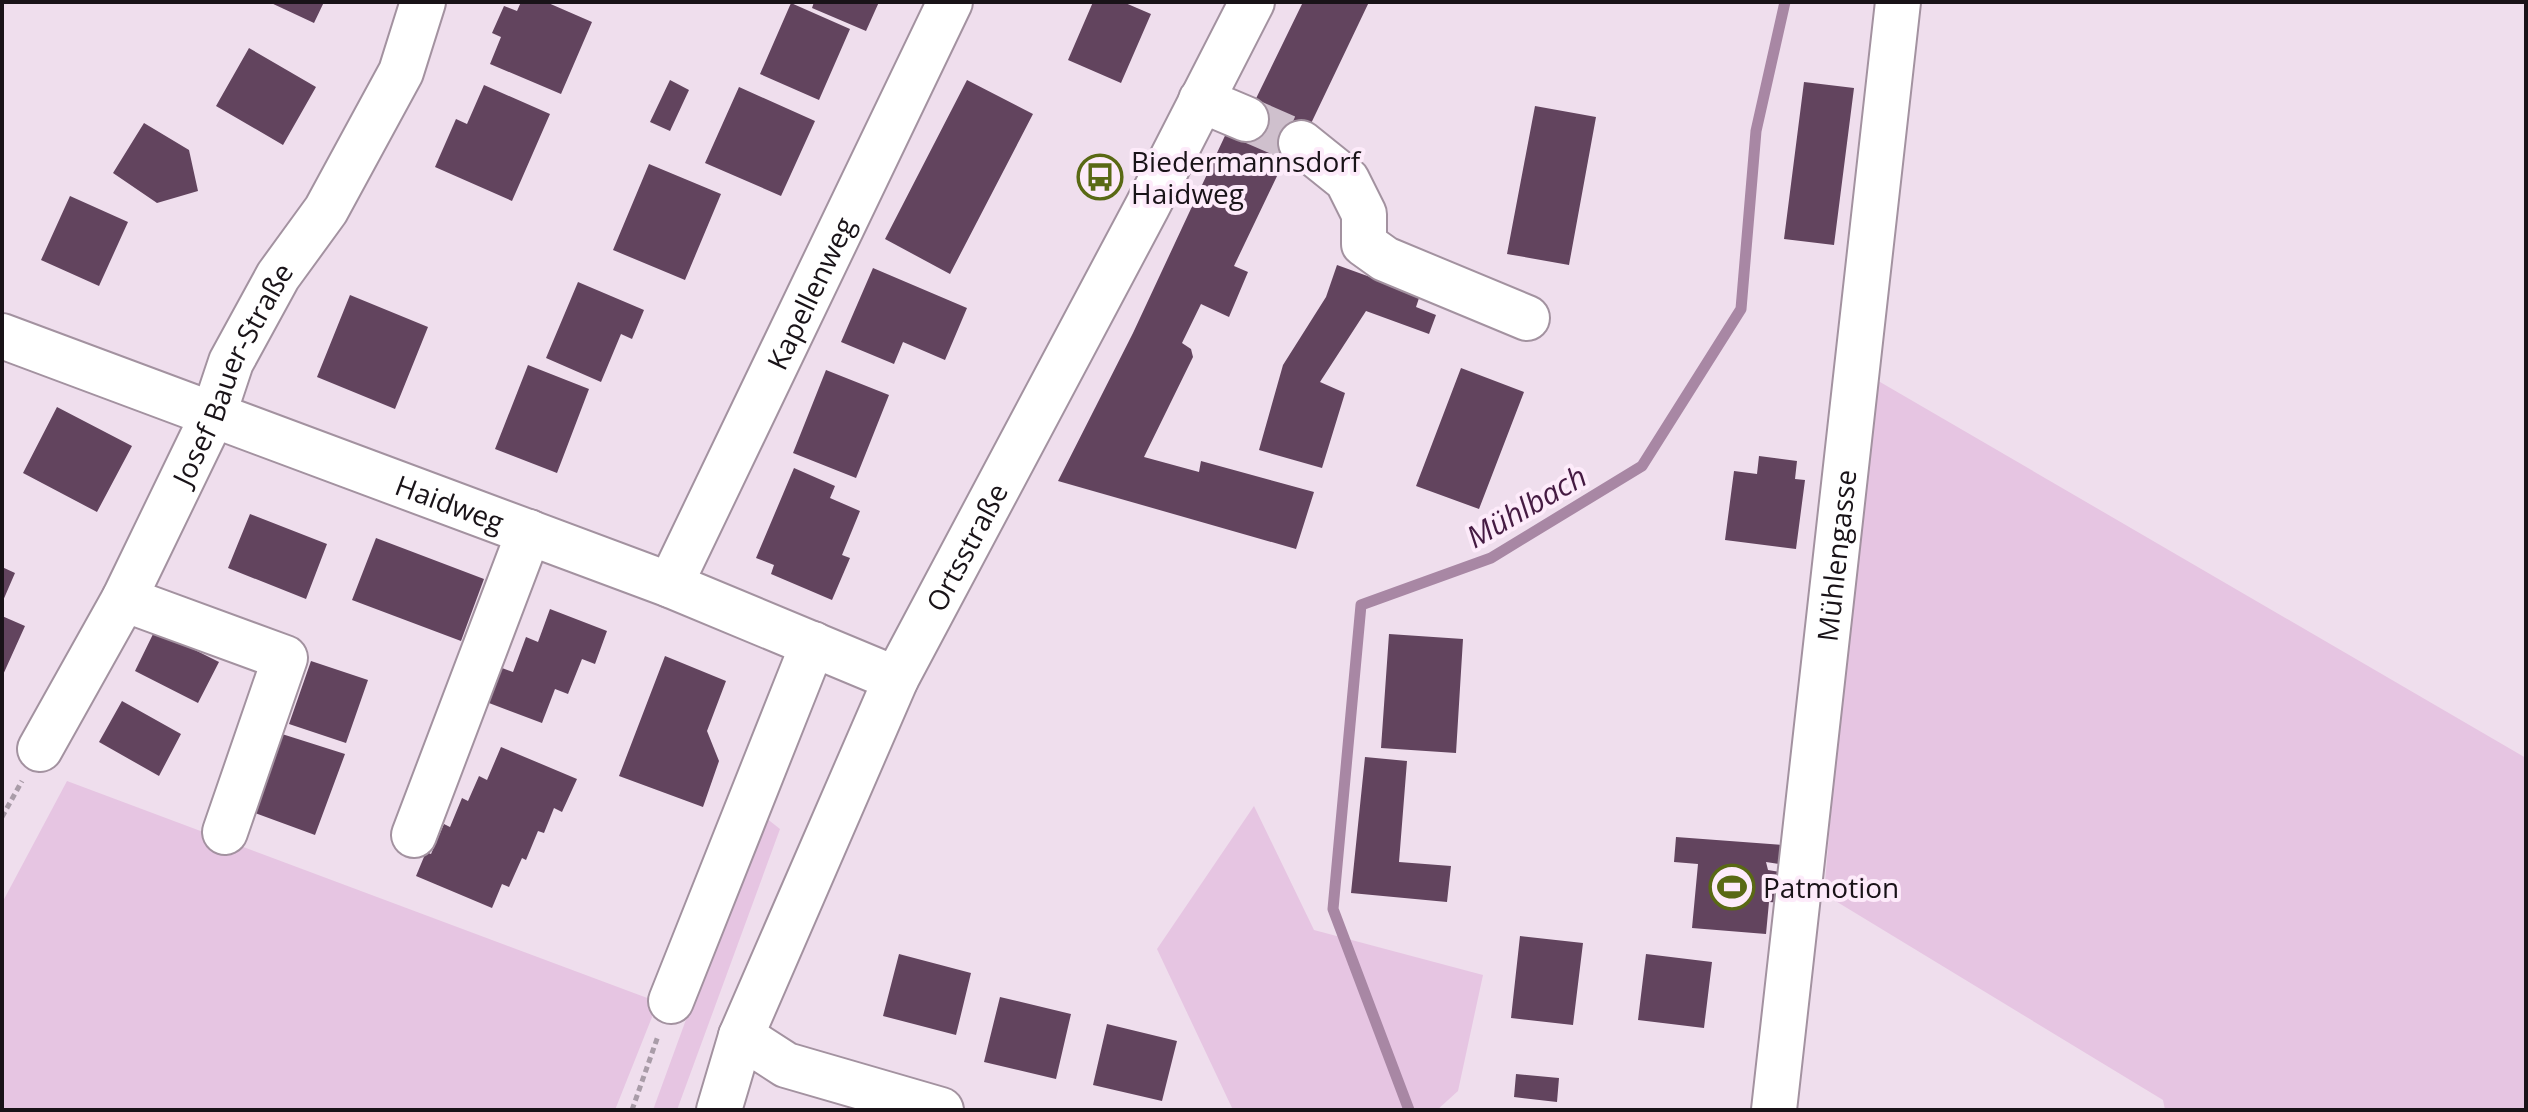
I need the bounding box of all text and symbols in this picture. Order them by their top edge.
place label: Biedermannsdorf Haidweg [1131,142,1362,212]
bus stop icon: Biedermannsdorf Haidweg [1076,153,1124,201]
street label: Kapellenweg [757,210,863,376]
street label: Josef Bauer-Straße [162,254,301,494]
water label: Mühlbach [1458,455,1594,557]
street label: Haidweg [390,465,510,541]
street label: Mühlengasse [1808,468,1865,643]
street label: Ortsstraße [917,476,1016,618]
sports icon: Patmotion [1708,863,1756,911]
place label: Patmotion [1763,868,1899,906]

